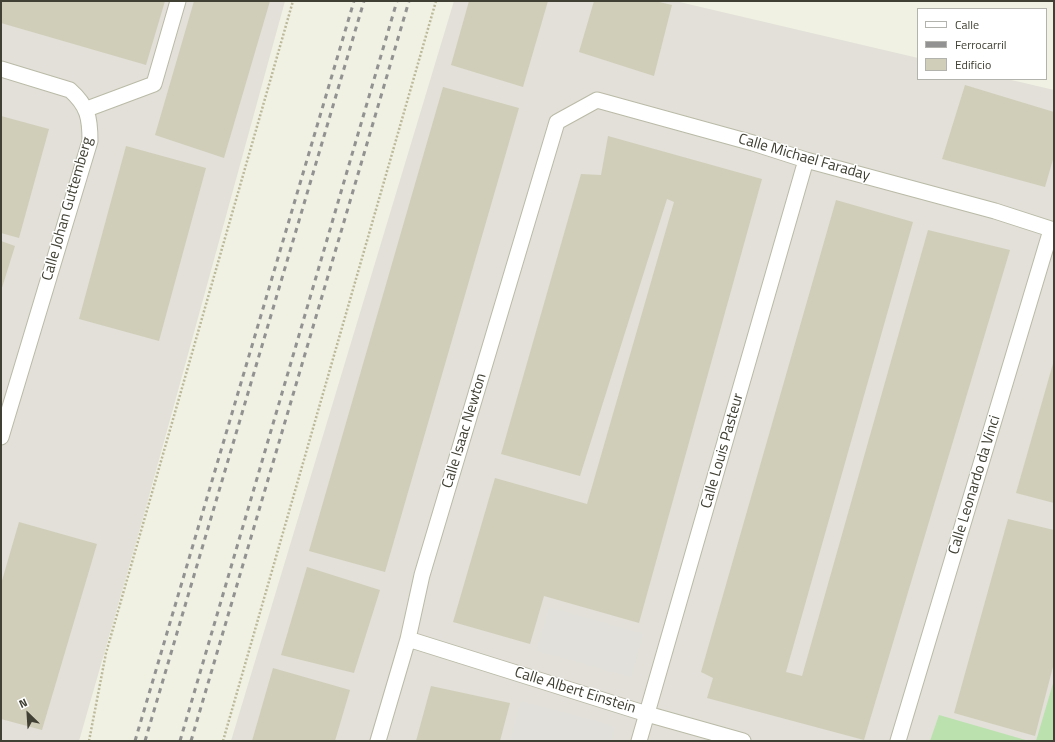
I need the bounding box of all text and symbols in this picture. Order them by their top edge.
legend [917,8,1047,80]
text: Calle [955,15,979,34]
text: Ferrocarril [955,35,1007,54]
text: Edificio [955,55,991,74]
street label: Calle Michael Faraday [736,131,872,185]
street label: Calle Johan Guttemberg [39,135,97,283]
street label: Calle Isaac Newton [439,371,491,491]
street label: Calle Louis Pasteur [698,391,748,511]
street label: Calle Leonardo da Vinci [945,413,1005,557]
street label: Calle Albert Einstein [512,664,638,718]
north arrow [8,694,48,734]
text: N [16,694,30,712]

